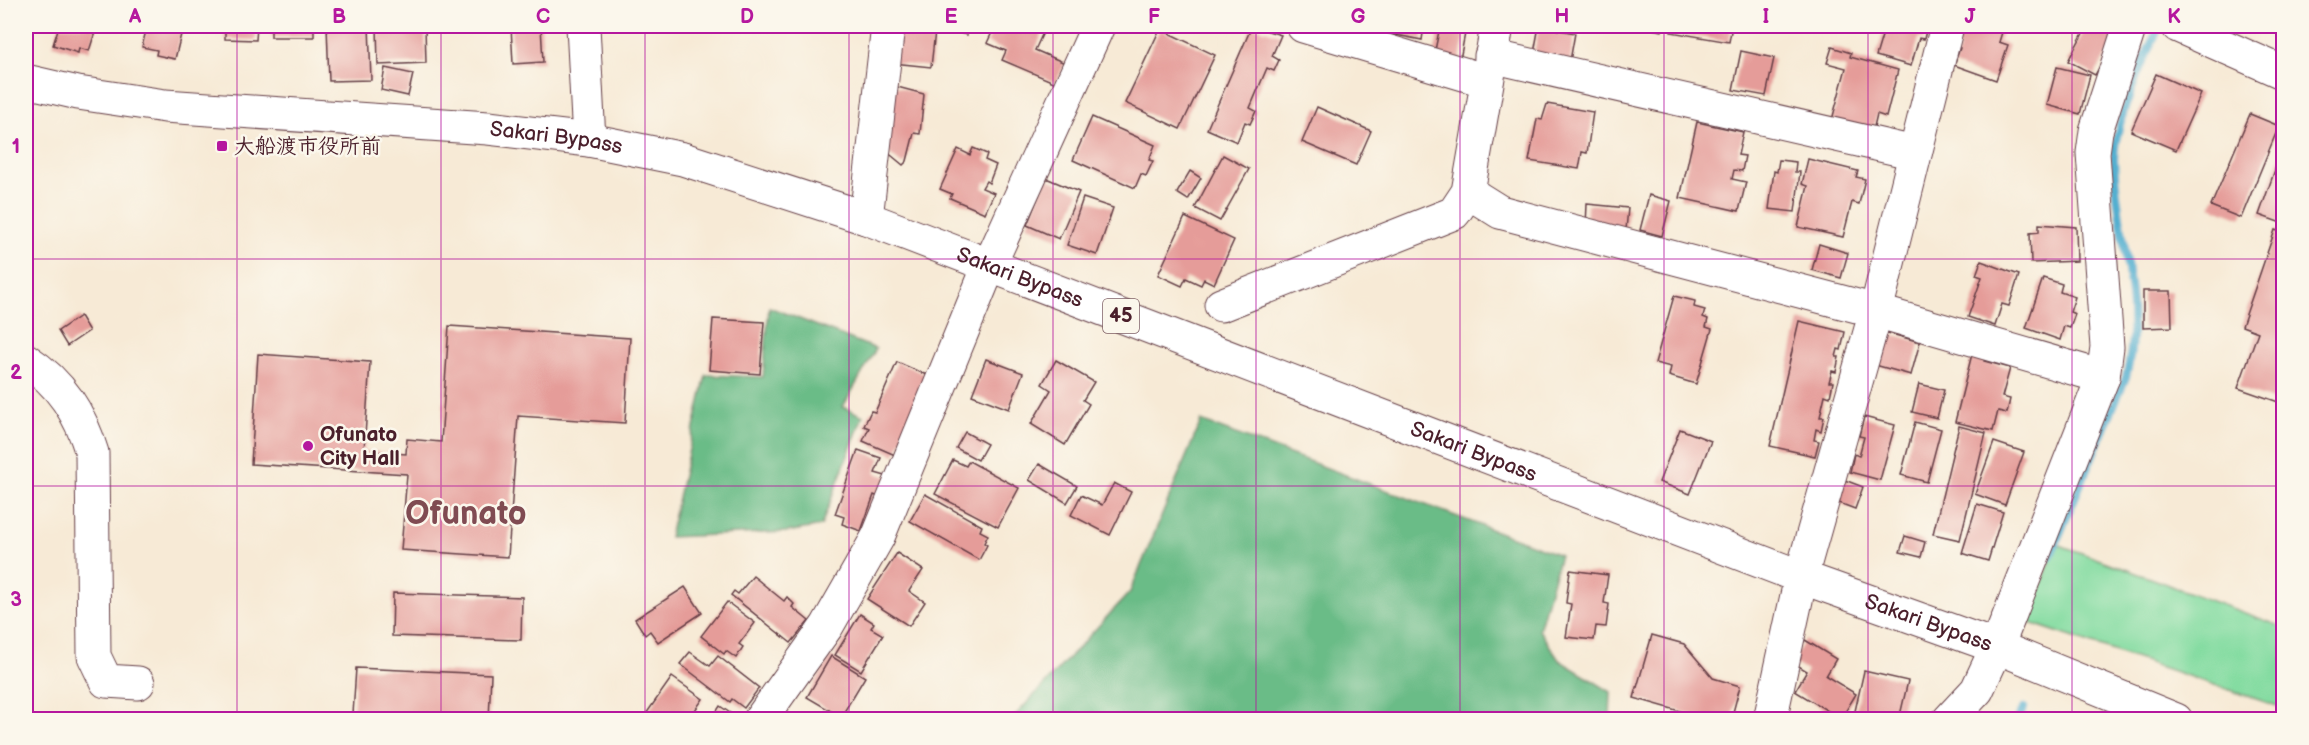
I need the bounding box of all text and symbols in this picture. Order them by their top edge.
text: A [128,5,142,29]
text: B [332,5,346,29]
text: C [536,5,550,29]
text: D [740,5,754,29]
text: E [945,5,958,29]
text: F [1148,5,1160,29]
text: G [1351,5,1366,29]
text: H [1555,5,1569,29]
text: I [1763,5,1769,29]
text: J [1965,5,1977,29]
text: K [2167,5,2181,29]
street label: Sakari Bypass [489,116,625,159]
place label: 大船渡市役所前 [234,134,381,159]
text: 1 [12,135,20,159]
marker: 大船渡市役所前 [215,139,229,153]
street label: Sakari Bypass [953,242,1087,313]
road number: 45 [1103,299,1139,333]
text: 2 [10,361,22,385]
street label: Sakari Bypass [1407,416,1541,487]
place label: Ofunato City Hall [320,422,400,471]
marker: Ofunato City Hall [301,439,315,453]
district label: Ofunato [405,494,527,534]
text: 3 [10,588,22,612]
street label: Sakari Bypass [1862,588,1996,657]

